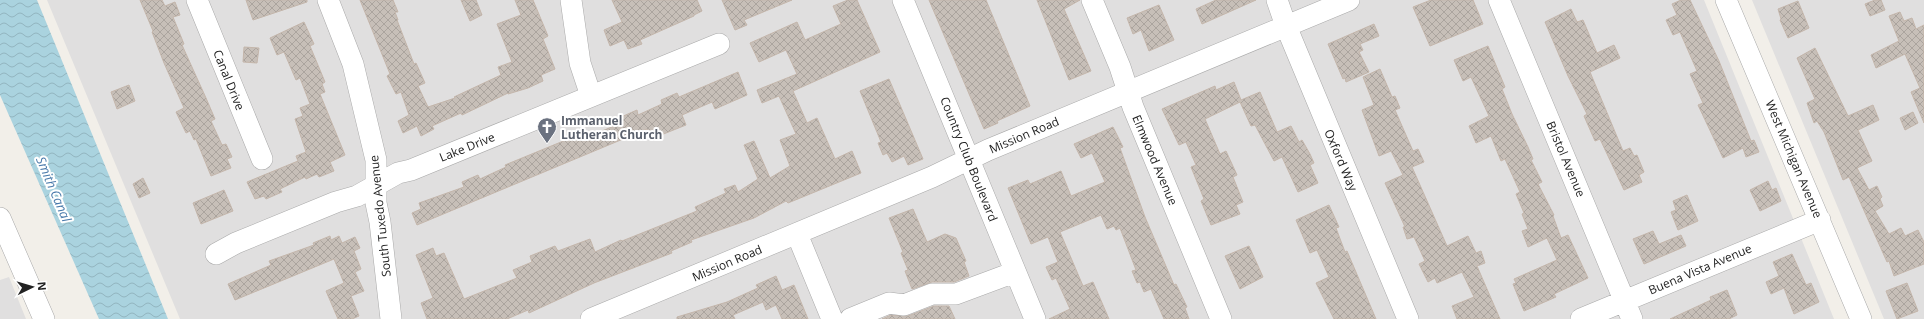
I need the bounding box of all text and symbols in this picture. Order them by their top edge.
street label: Canal Drive [209,47,249,113]
street label: Country Club Boulevard [936,94,1002,224]
street label: West Michigan Avenue [1761,98,1827,221]
place label: Immanuel Lutheran Church [561,112,662,143]
street label: Elmwood Avenue [1128,112,1182,208]
street label: Mission Road [986,113,1062,157]
church icon: Immanuel Lutheran Church [536,116,558,144]
street label: Bristol Avenue [1542,118,1590,200]
street label: Oxford Way [1320,126,1362,195]
street label: Lake Drive [437,128,498,166]
water label: Smith Canal [32,154,76,225]
street label: South Tuxedo Avenue [365,154,395,278]
street label: Buena Vista Avenue [1646,239,1755,298]
street label: Mission Road [689,241,765,285]
north arrow [12,267,52,307]
text: N [35,281,50,291]

